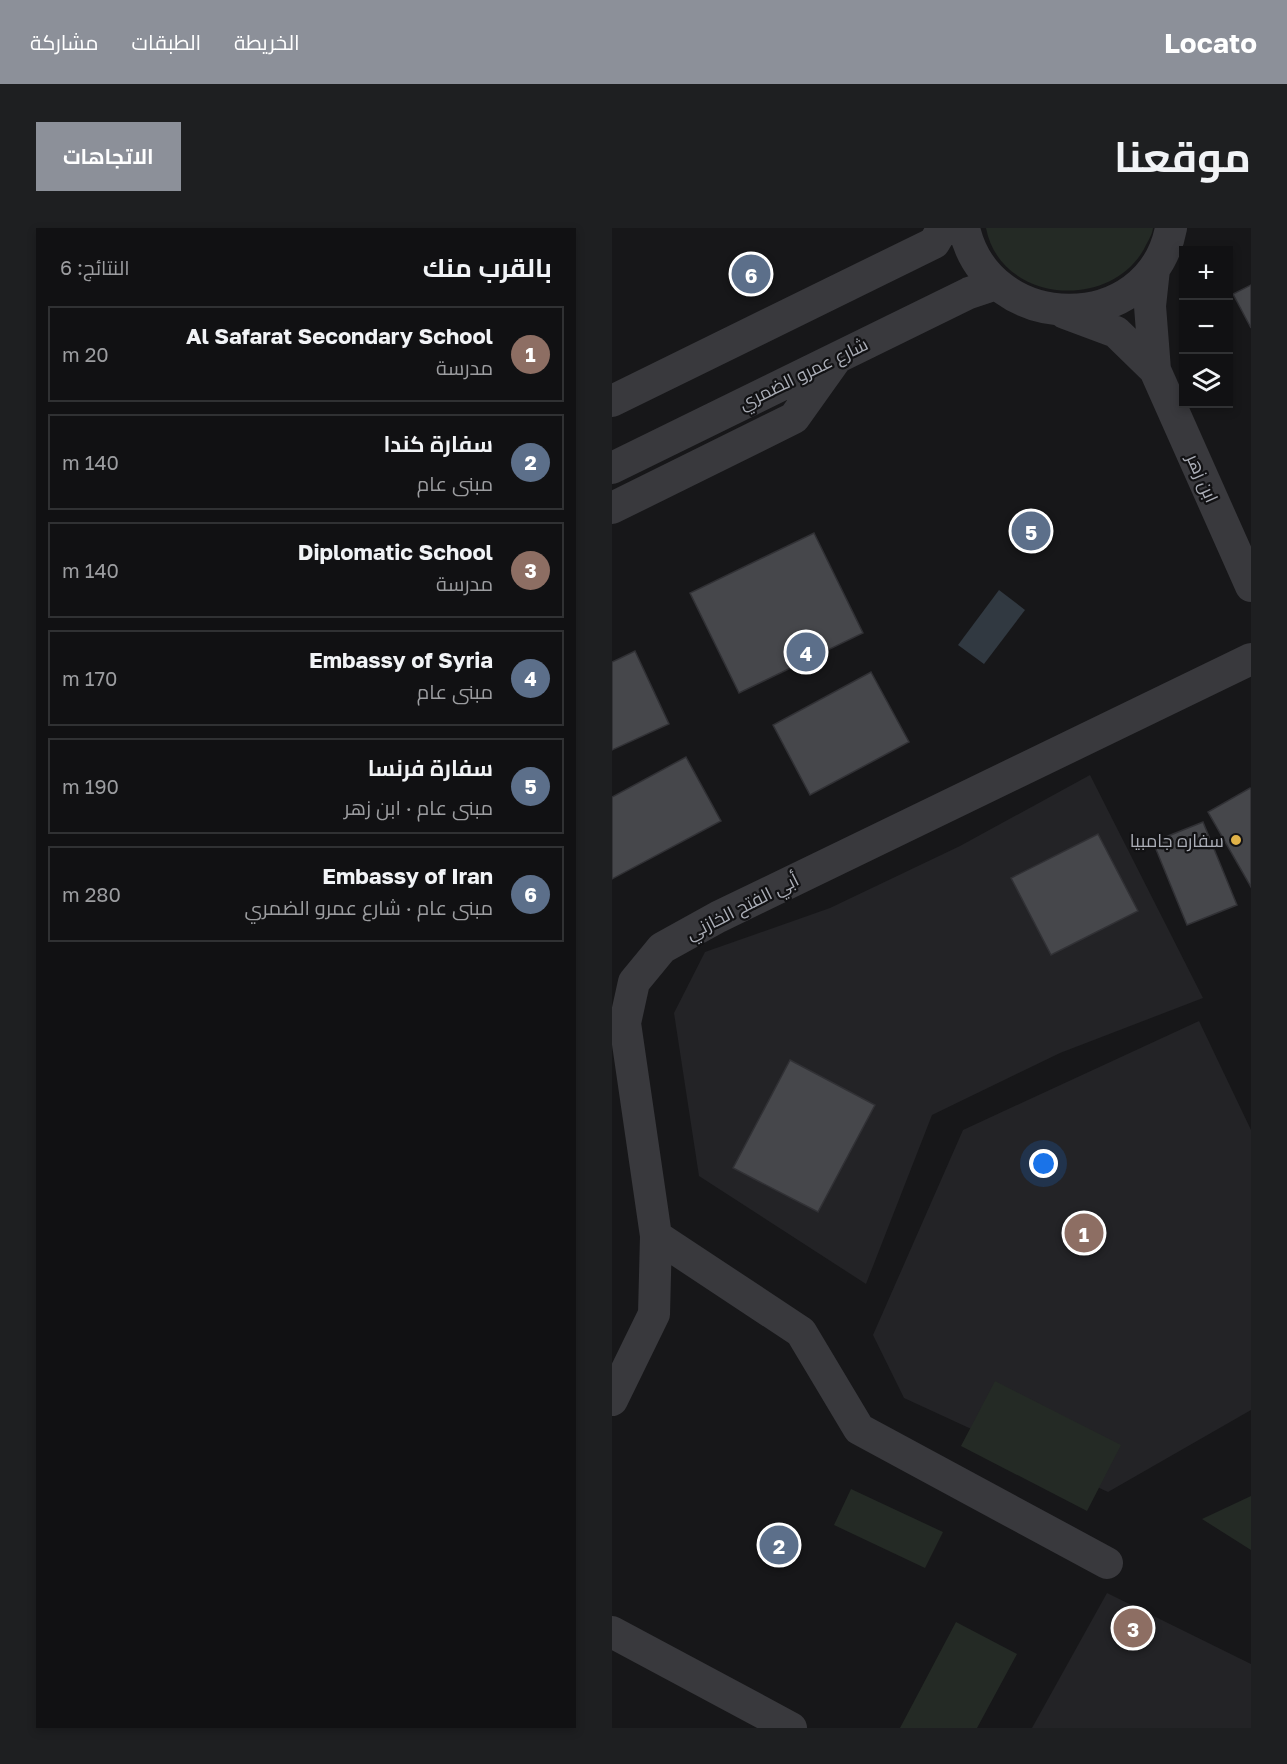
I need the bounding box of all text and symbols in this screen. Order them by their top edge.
text: Locato [1164,26,1257,59]
text: مشاركة [30,29,99,55]
text: الطبقات [132,29,201,55]
text: الخريطة [234,29,300,55]
button: الاتجاهات [36,122,181,191]
text: موقعنا [1114,131,1251,181]
map controls [1179,246,1233,408]
button: + [1179,246,1233,300]
text: بالقرب منك [423,252,552,283]
pin: 6 [732,252,770,296]
text: النتائج: 6 [60,255,130,279]
button: − [1179,300,1233,354]
text: Al Safarat Secondary School [186,322,493,349]
street label: شارع عمرو الضمري [735,332,873,417]
text: 20 m [62,342,109,366]
text: 1 [525,342,536,366]
button: layers [1179,354,1233,408]
text: مدرسة [436,355,493,379]
text: سفارة كندا [383,430,493,457]
street label: ابن زهر [1181,449,1223,506]
text: 140 m [62,450,119,474]
text: 2 [524,450,537,474]
text: مبنى عام [417,471,493,495]
pin: 5 [1012,508,1050,554]
text: Diplomatic School [298,538,493,565]
text: 140 m [62,558,119,582]
text: 3 [524,558,537,582]
text: مدرسة [436,571,493,595]
pin: 4 [786,630,826,674]
text: Embassy of Syria [309,646,493,673]
text: 170 m [62,666,117,690]
text: 4 [524,666,537,690]
text: مبنى عام [417,679,493,703]
text: سفارة فرنسا [368,754,493,781]
text: 190 m [62,774,119,798]
text: 5 [524,774,537,798]
text: مبنى عام · ابن زهر [344,795,493,819]
place label: سفاره جامبيا [1130,829,1224,852]
marker: سفاره جامبيا [1229,833,1243,847]
text: Embassy of Iran [322,862,493,889]
street label: أبي الفتح الخازني [682,868,804,947]
text: 280 m [62,882,121,906]
text: 6 [524,882,537,906]
text: مبنى عام · شارع عمرو الضمري [244,895,493,919]
your location [1029,1149,1058,1178]
pin: 1 [1064,1210,1104,1256]
pin: 2 [760,1522,798,1568]
pin: 3 [1114,1606,1152,1650]

